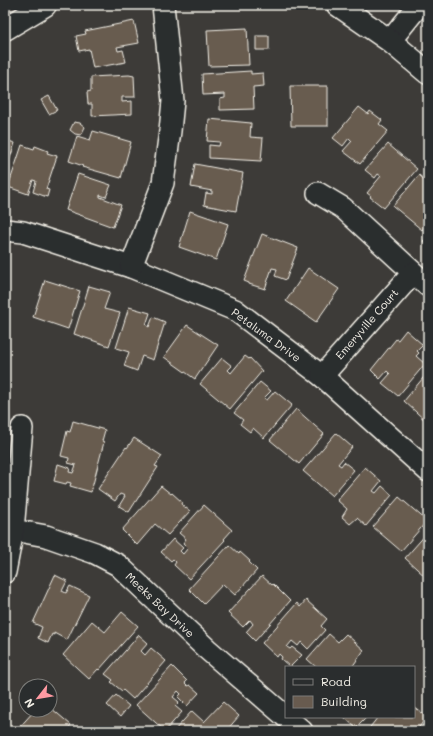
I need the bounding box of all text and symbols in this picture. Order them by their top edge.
street label: Emeryville Court [332,285,402,362]
street label: Petaluma Drive [229,304,304,365]
street label: Meeks Bay Drive [123,569,198,641]
legend [285,666,415,718]
text: Road [321,673,351,689]
north arrow [18,678,58,718]
text: Building [321,693,367,709]
text: N [20,696,38,711]

